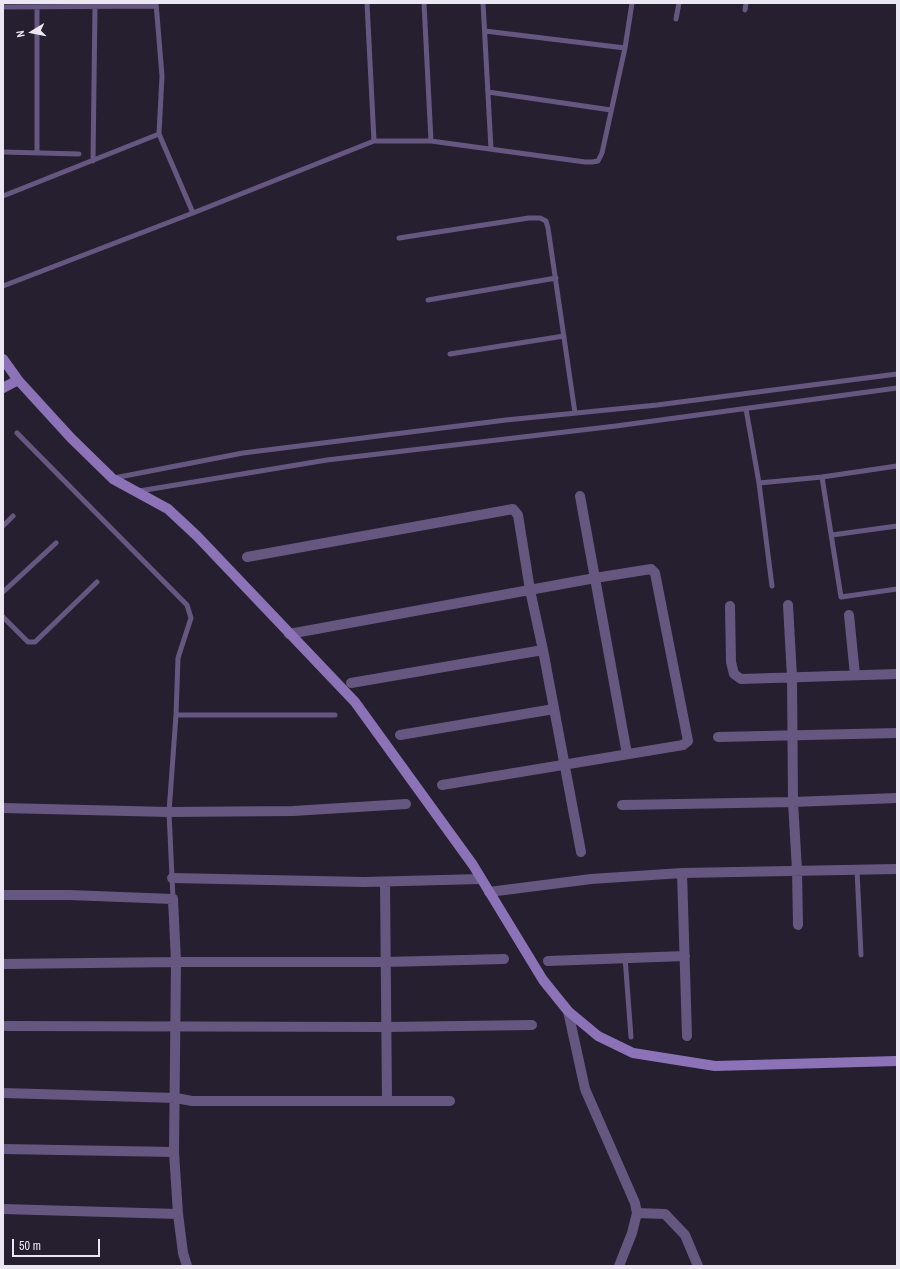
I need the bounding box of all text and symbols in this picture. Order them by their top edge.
north arrow [12,12,52,52]
text: N [13,30,28,39]
scale bar [14,1231,102,1257]
text: 50 m [19,1238,41,1254]

